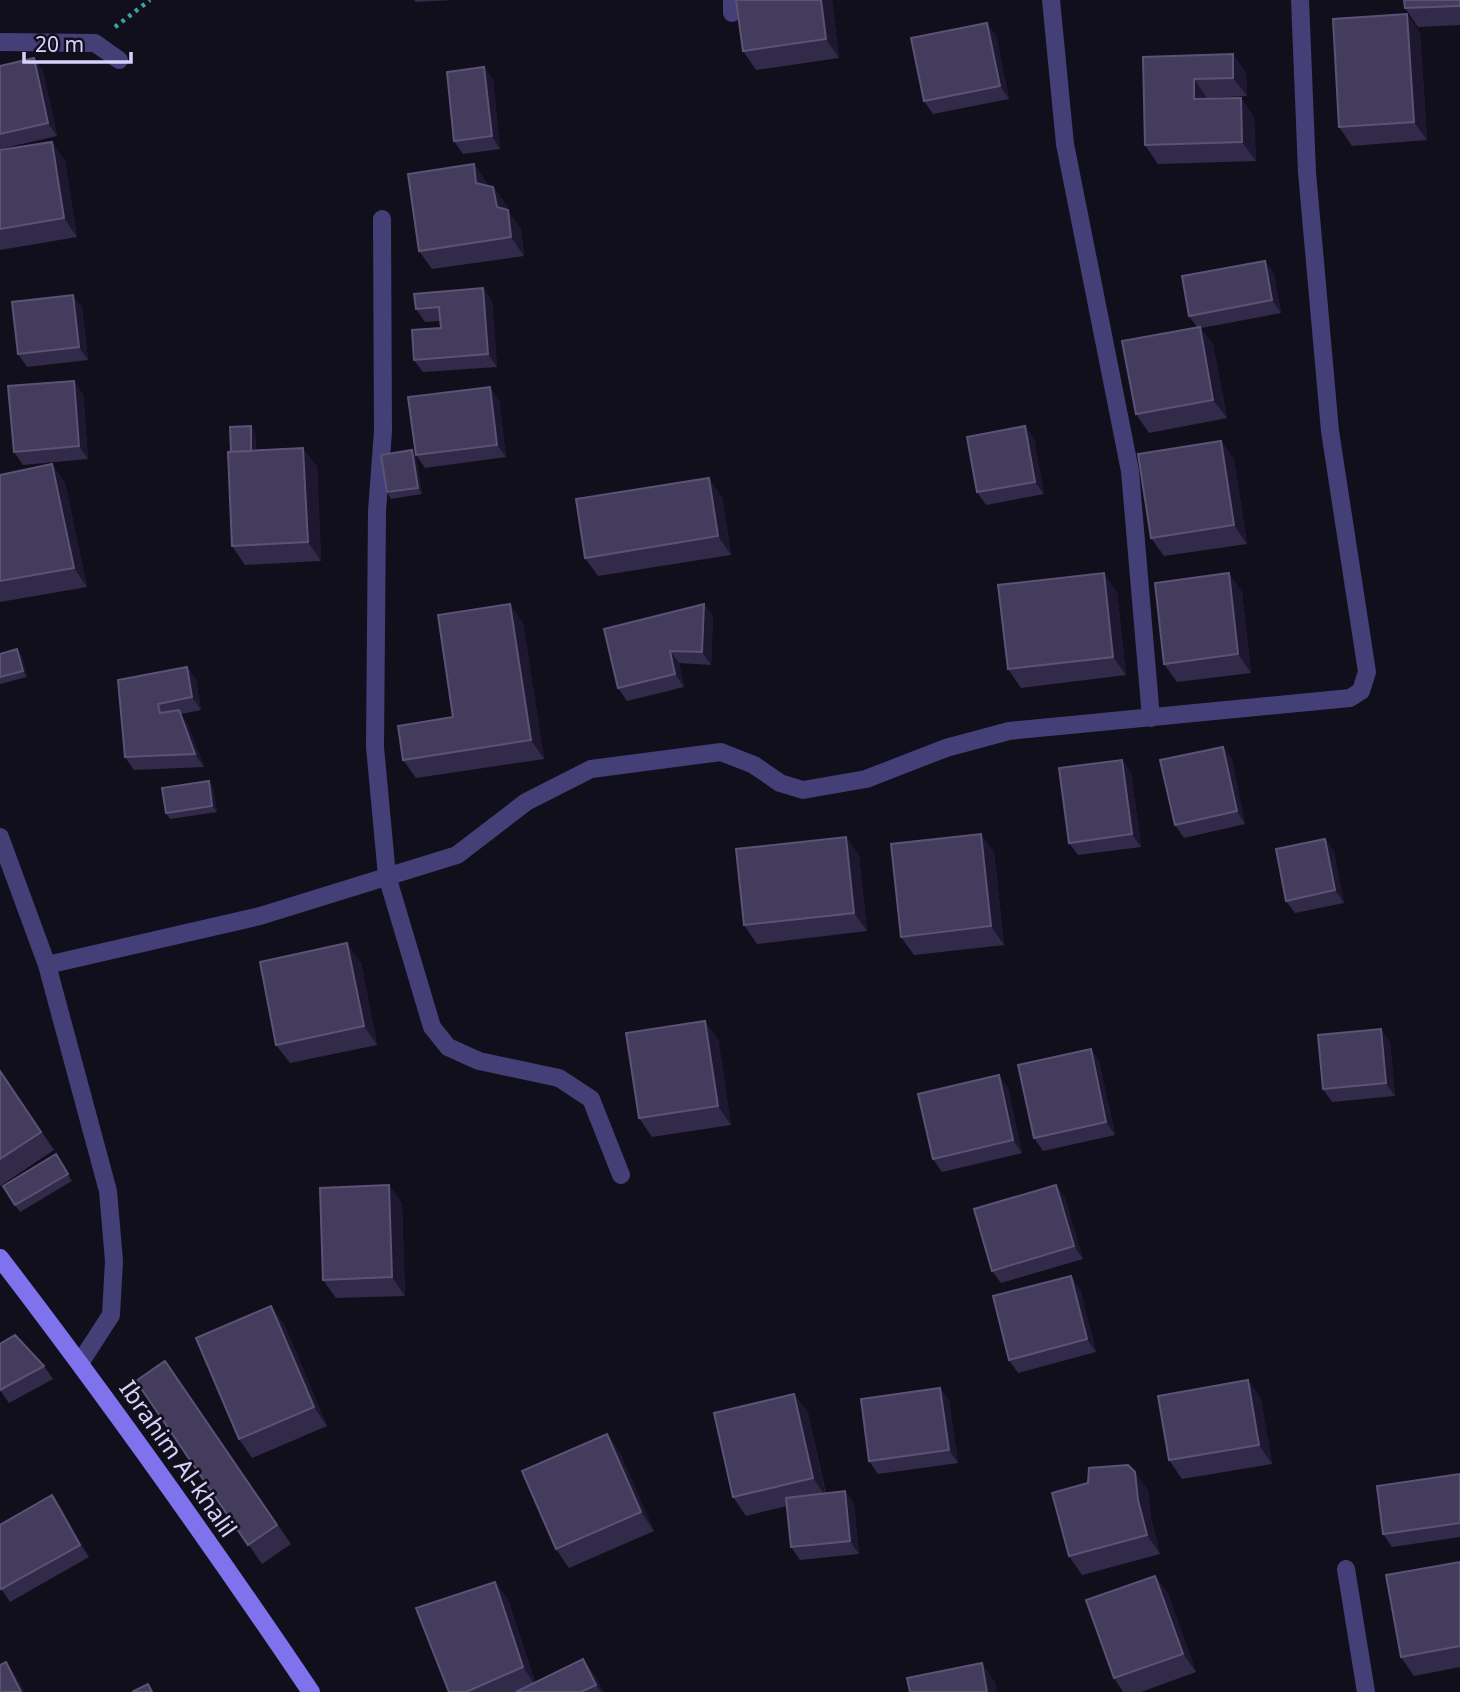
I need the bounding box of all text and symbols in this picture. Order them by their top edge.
scale bar [24,21,131,65]
text: 20 m [35,30,84,58]
street label: Ibrahim Al-khalil [113,1373,245,1543]

